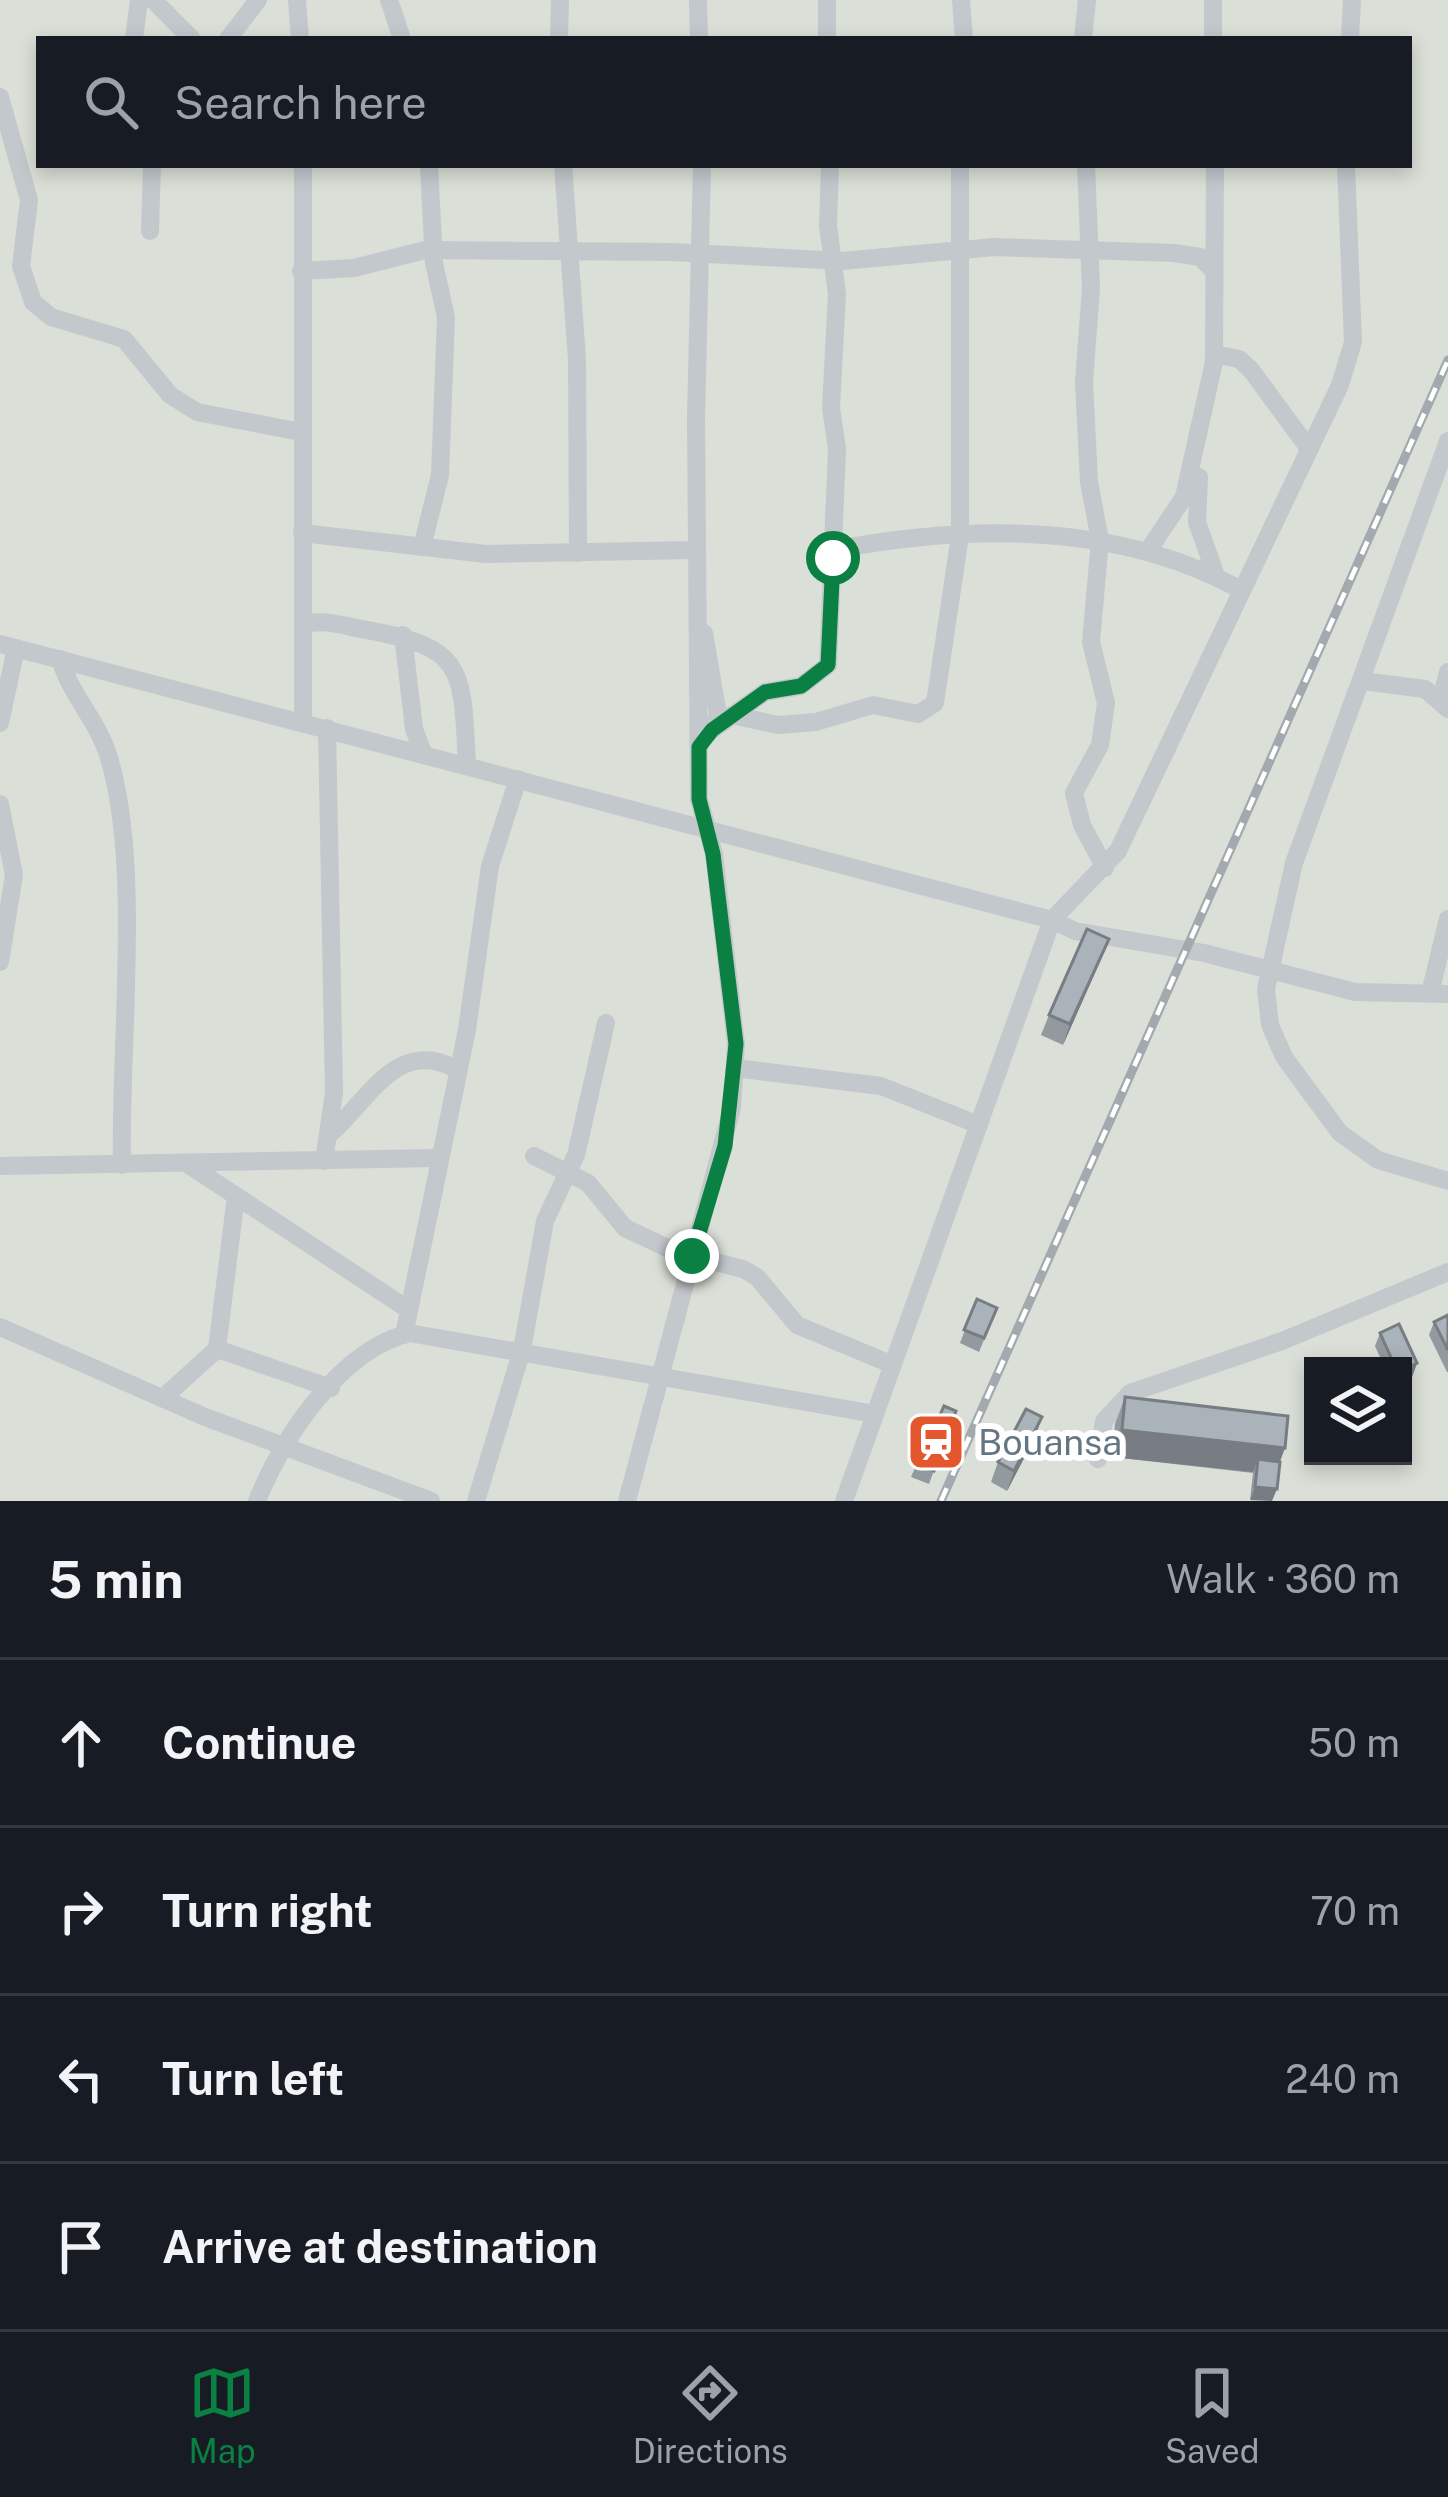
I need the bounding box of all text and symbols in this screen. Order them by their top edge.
search box [36,36,1412,168]
icon: search [78,69,144,135]
text: Search here [174,76,427,129]
route start [806,531,860,585]
route end [665,1229,719,1283]
map controls [1304,1357,1412,1465]
button: layers [1304,1357,1412,1465]
station icon: Bouansa [905,1411,967,1473]
place label: Bouansa [978,1421,1122,1463]
text: 5 min [48,1550,184,1609]
text: Walk · 360 m [1166,1556,1400,1602]
icon: ahead [48,1710,114,1776]
text: Continue [162,1716,356,1769]
text: 50 m [1308,1720,1400,1766]
icon: right [48,1878,114,1944]
text: Turn right [162,1884,373,1937]
text: 70 m [1310,1888,1400,1934]
icon: left [48,2046,114,2112]
text: Turn left [162,2052,344,2105]
text: 240 m [1285,2056,1400,2102]
icon: arrive [48,2214,114,2280]
text: Arrive at destination [162,2220,598,2273]
tab: Map [189,2360,256,2470]
tab: Directions [633,2360,788,2470]
tab: Saved [1165,2360,1259,2470]

